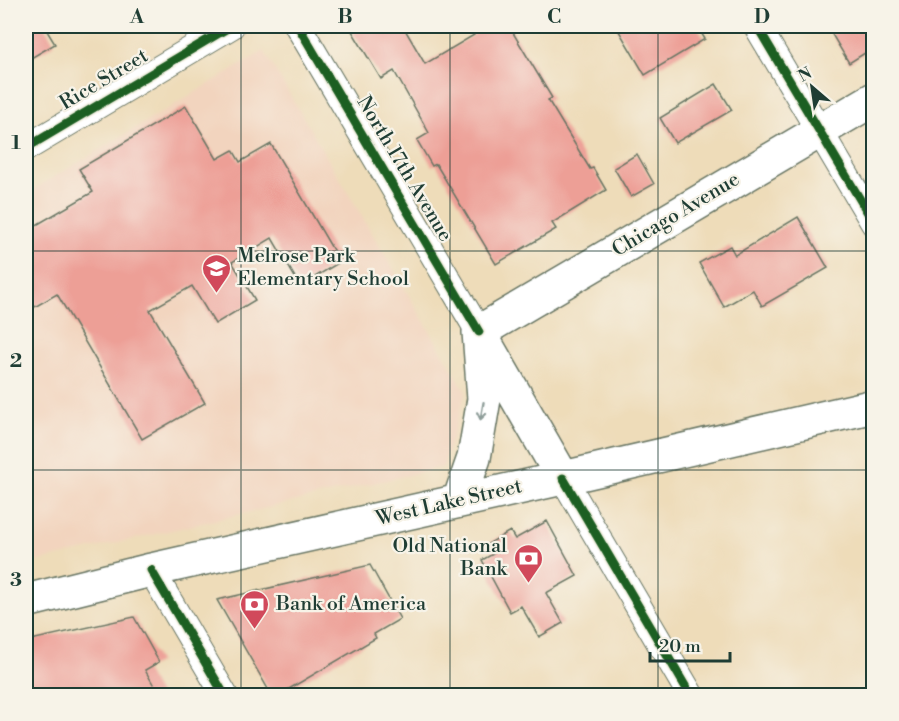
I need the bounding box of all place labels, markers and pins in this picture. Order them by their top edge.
place label: Melrose Park Elementary School [237,244,409,292]
school or university icon: Melrose Park Elementary School [200,252,232,294]
place label: Old National Bank [392,534,509,582]
bank icon: Old National Bank [512,542,544,584]
bank icon: Bank of America [239,588,271,630]
place label: Bank of America [275,592,427,617]

